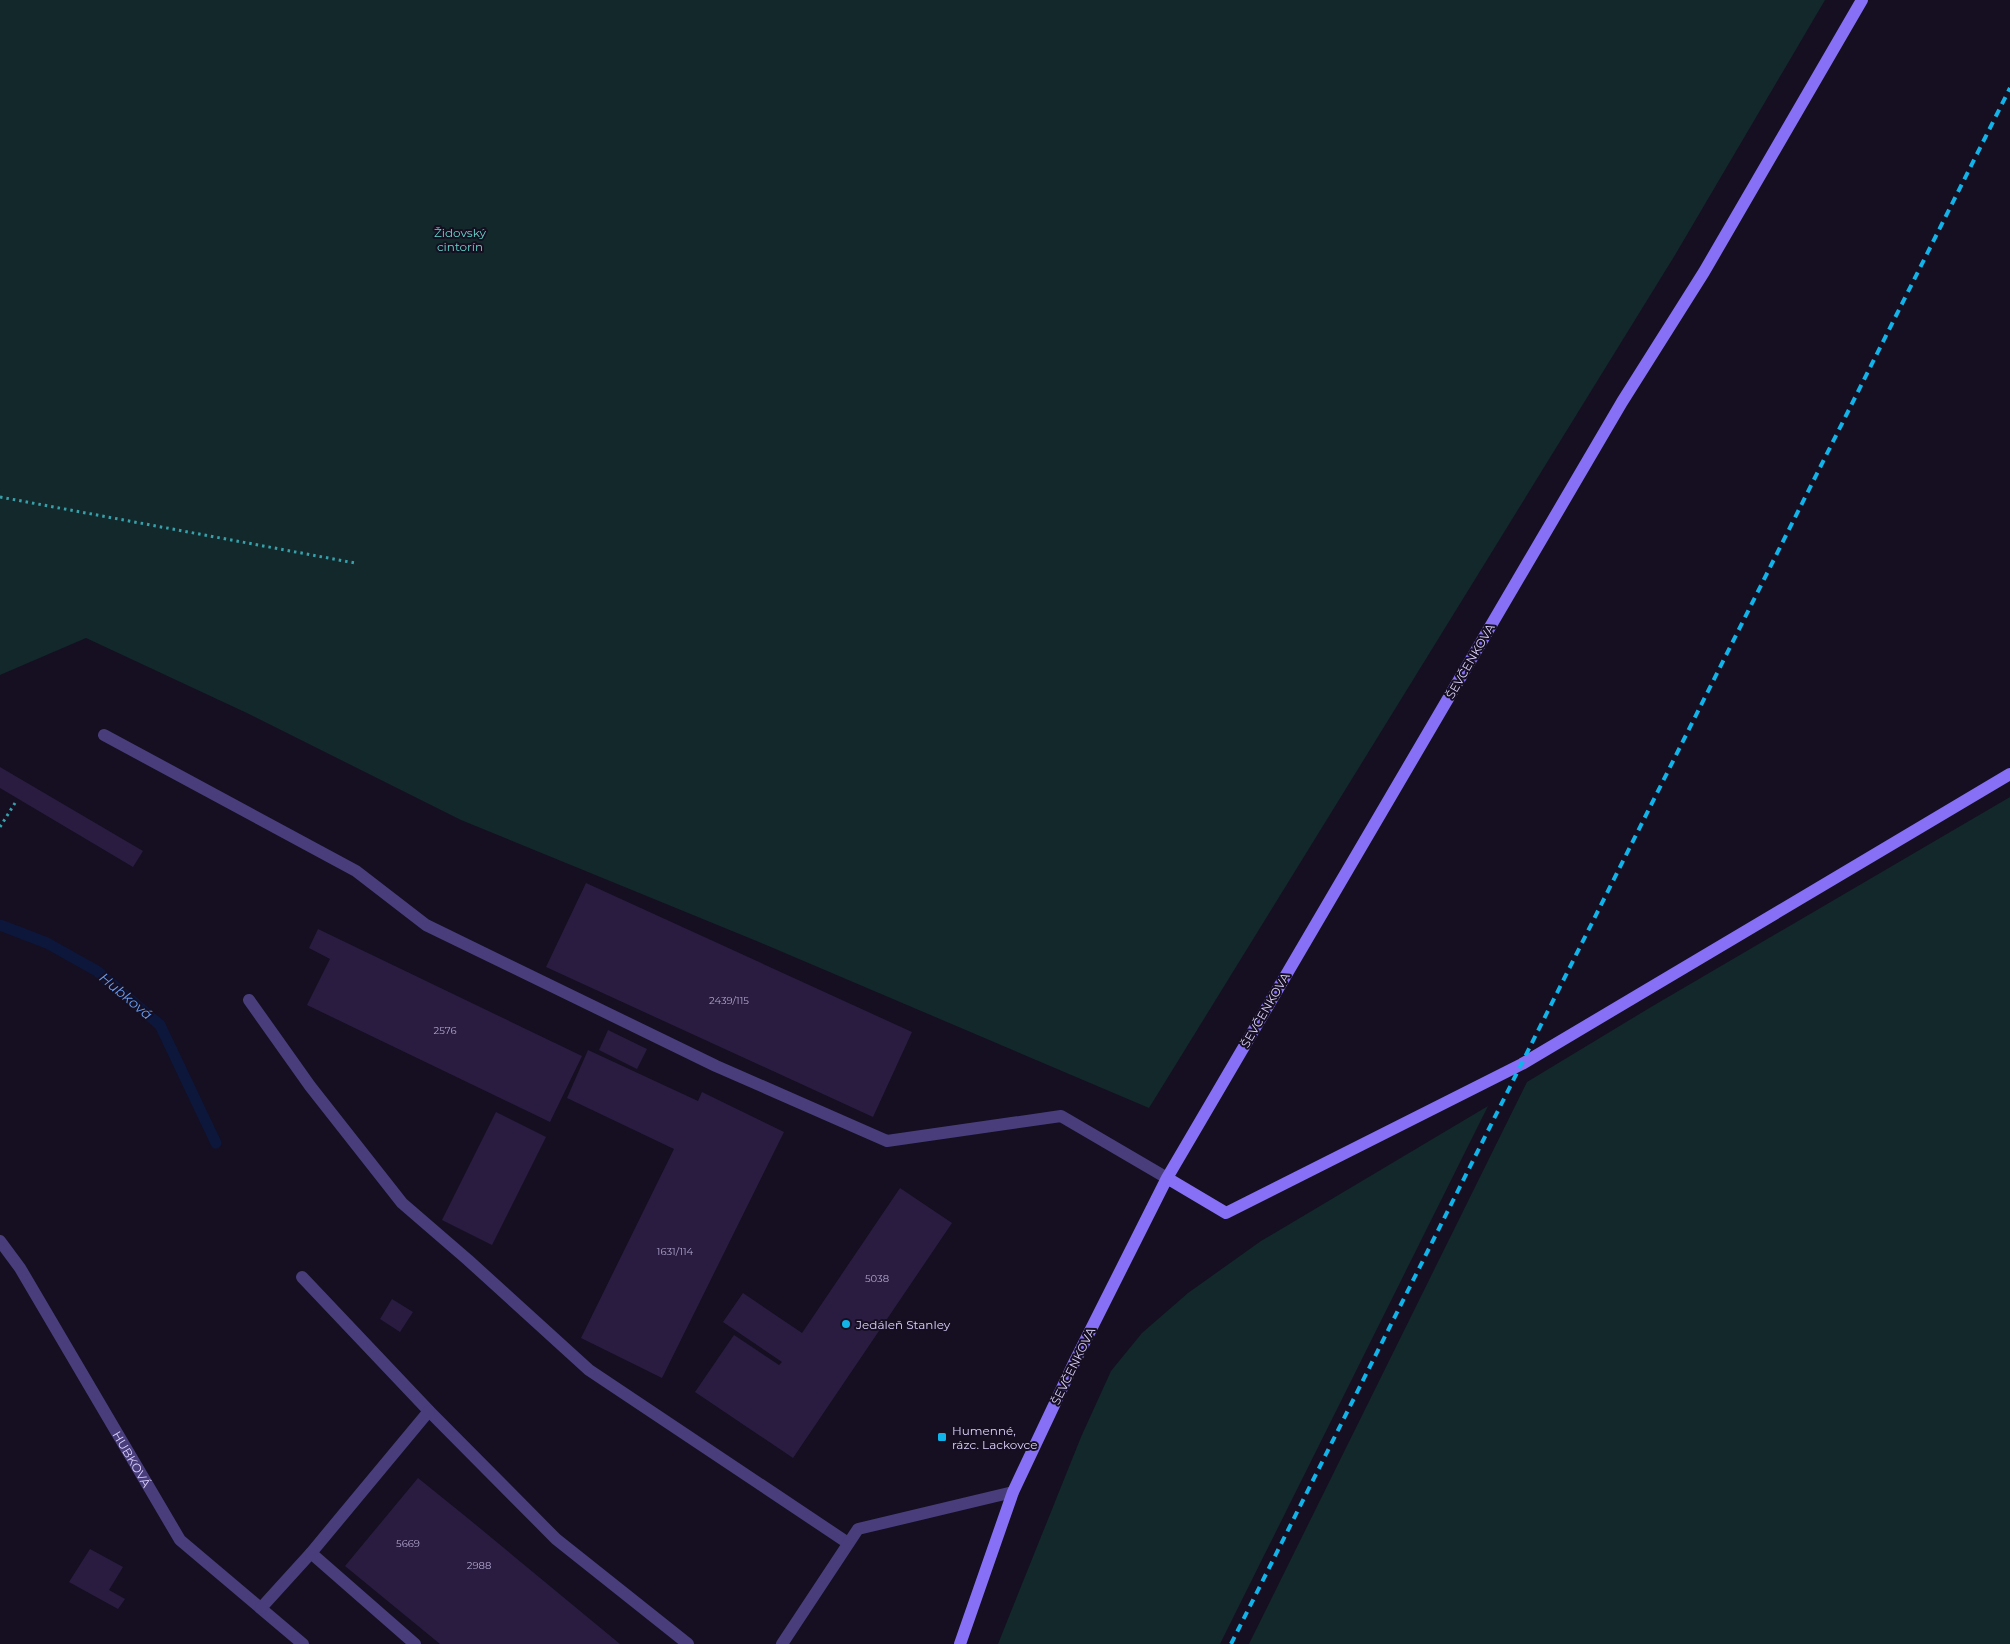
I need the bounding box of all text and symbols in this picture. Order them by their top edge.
park label: Židovský cintorín [434,225,487,254]
street label: ŠEVČENKOVA [1442,620,1498,701]
water label: Hubková [96,969,156,1023]
street label: ŠEVČENKOVA [1237,969,1293,1050]
house number: 2439/115 [709,994,749,1007]
house number: 2576 [434,1024,456,1037]
house number: 1631/114 [657,1245,694,1258]
house number: 5038 [865,1272,889,1285]
place label: Jedáleň Stanley [855,1317,951,1332]
marker: Jedáleň Stanley [840,1318,852,1330]
street label: ŠEVČENKOVA [1048,1325,1098,1407]
place label: Humenné, rázc. Lackovce [952,1423,1037,1452]
street label: HUBKOVÁ [110,1428,155,1490]
marker: Humenné, rázc. Lackovce [936,1431,948,1443]
house number: 5669 [396,1537,420,1550]
house number: 2988 [467,1559,491,1572]

